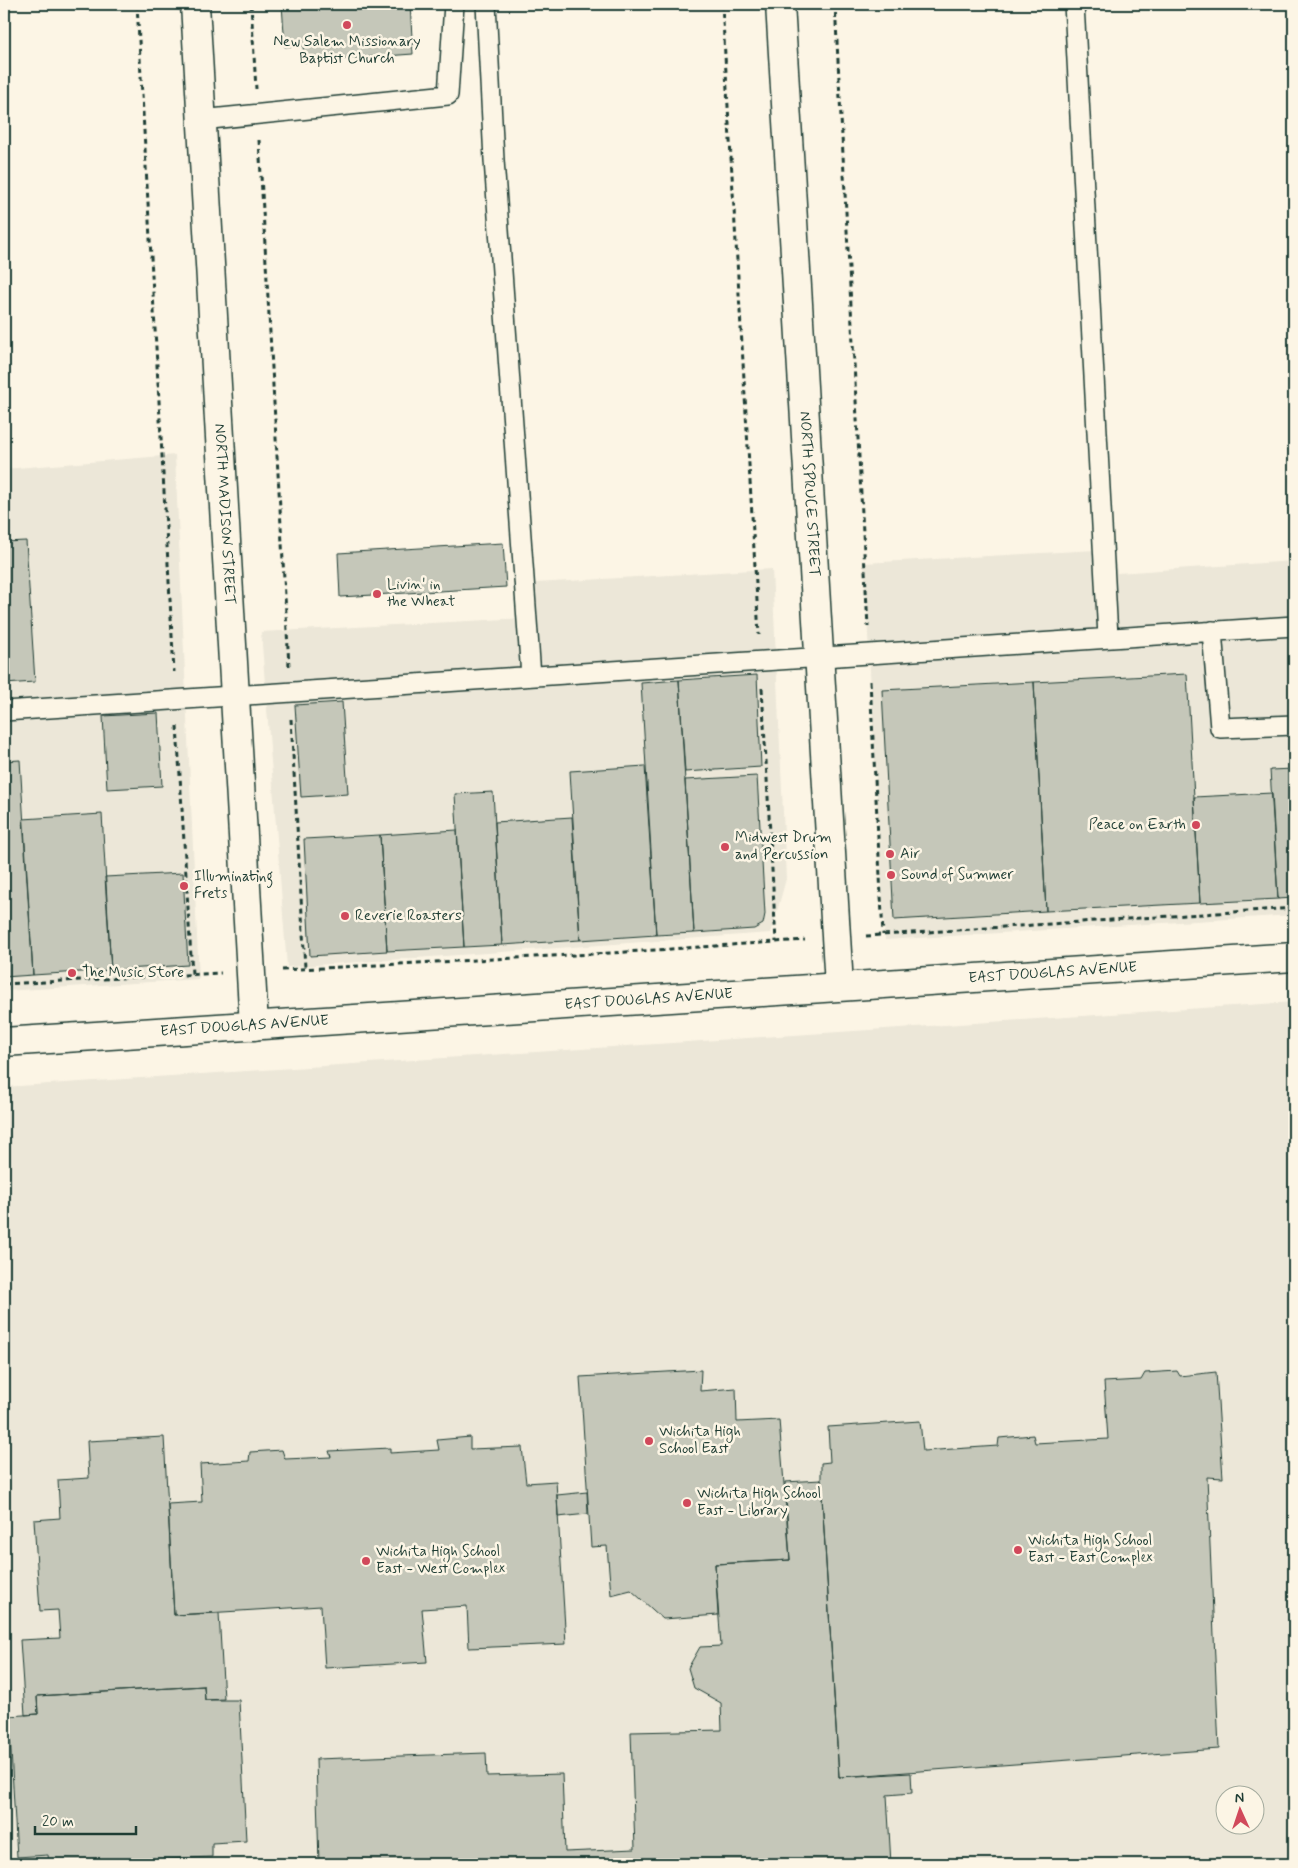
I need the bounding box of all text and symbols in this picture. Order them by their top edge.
marker: New Salem Missionary Baptist Church [341,19,353,31]
place label: New Salem Missionary Baptist Church [273,32,421,69]
street label: NORTH SPRUCE STREET [794,411,824,578]
street label: NORTH MADISON STREET [209,423,240,605]
place label: Livin' in the Wheat [387,575,455,612]
marker: Livin' in the Wheat [371,588,383,600]
place label: Peace on Earth [1089,815,1186,835]
marker: Peace on Earth [1190,819,1202,831]
place label: Midwest Drum and Percussion [735,828,832,865]
marker: Midwest Drum and Percussion [719,841,731,853]
place label: Air [900,844,920,864]
marker: Air [884,848,896,860]
place label: Sound of Summer [901,865,1014,885]
place label: Illuminating Frets [194,867,273,904]
marker: Sound of Summer [885,869,897,881]
marker: Illuminating Frets [178,880,190,892]
place label: Reverie Roasters [355,906,462,926]
marker: Reverie Roasters [339,910,351,922]
street label: EAST DOUGLAS AVENUE [968,957,1138,988]
place label: The Music Store [82,963,184,983]
marker: The Music Store [66,967,78,979]
street label: EAST DOUGLAS AVENUE [564,984,734,1015]
street label: EAST DOUGLAS AVENUE [160,1011,330,1042]
place label: Wichita High School East [659,1422,741,1459]
marker: Wichita High School East [643,1435,655,1447]
place label: Wichita High School East - Library [697,1484,821,1521]
marker: Wichita High School East - Library [681,1497,693,1509]
place label: Wichita High School East - East Complex [1028,1531,1153,1568]
place label: Wichita High School East - West Complex [376,1542,505,1579]
marker: Wichita High School East - East Complex [1012,1544,1024,1556]
marker: Wichita High School East - West Complex [360,1555,372,1567]
north arrow [1216,1786,1266,1836]
text: N [1234,1789,1245,1807]
scale bar [35,1803,136,1835]
text: 20 m [42,1812,74,1832]

